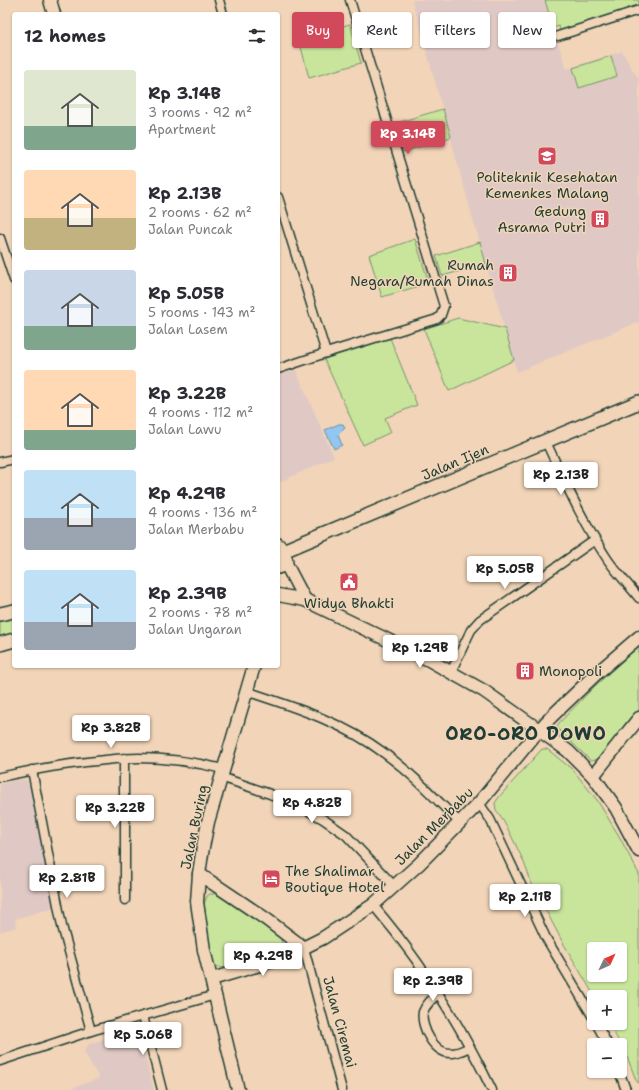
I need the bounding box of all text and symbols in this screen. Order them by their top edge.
chip: Buy [292,12,344,48]
chip: Rent [352,12,412,48]
chip: Filters [420,12,490,48]
chip: New [498,12,556,48]
text: 12 homes [24,25,106,47]
icon: filters [246,25,268,47]
text: Rp 3.14B [148,82,221,104]
icon: home [56,86,104,134]
text: 3 rooms · 92 m² [148,104,252,121]
text: Apartment [148,121,216,138]
pin: Rp 3.14B [367,121,449,155]
text: Rp 3.14B [380,125,436,142]
school or university icon: Politeknik Kesehatan Kemenkes Malang [536,145,558,167]
place label: Politeknik Kesehatan Kemenkes Malang [476,168,618,202]
text: Rp 2.13B [148,182,221,204]
icon: home [56,186,104,234]
place label: Gedung Asrama Putri [497,202,586,236]
text: 2 rooms · 62 m² [148,204,252,221]
building icon: Gedung Asrama Putri [589,208,611,230]
text: Jalan Puncak [148,221,233,238]
place label: Rumah Negara/Rumah Dinas [350,256,494,290]
building icon: Rumah Negara/Rumah Dinas [497,262,519,284]
text: Rp 5.05B [148,282,224,304]
icon: home [56,286,104,334]
text: 5 rooms · 143 m² [148,304,256,321]
text: Jalan Lasem [148,321,228,338]
text: Rp 3.22B [148,382,226,404]
icon: home [56,386,104,434]
text: 4 rooms · 112 m² [148,404,253,421]
text: Jalan Lawu [148,421,222,438]
street label: Jalan Ijen [419,440,492,484]
pin: Rp 2.13B [520,462,602,496]
text: Rp 2.13B [533,466,589,483]
text: Rp 4.29B [148,482,226,504]
icon: home [56,486,104,534]
text: 4 rooms · 136 m² [148,504,257,521]
text: Jalan Merbabu [148,521,244,538]
pin: Rp 5.05B [464,556,546,590]
text: Rp 5.05B [476,560,534,577]
public building icon: Widya Bhakti [338,571,360,593]
text: Rp 2.39B [148,582,227,604]
icon: home [56,586,104,634]
place label: Widya Bhakti [304,594,394,612]
text: 2 rooms · 78 m² [148,604,252,621]
text: Jalan Ungaran [148,621,242,638]
pin: Rp 1.29B [379,635,461,669]
text: Rp 1.29B [392,639,448,656]
building icon: Monopoli [514,660,536,682]
place label: Monopoli [539,662,602,680]
pin: Rp 3.82B [70,715,152,749]
text: Rp 3.82B [81,719,141,736]
district label: ORO-ORO DOWO [445,722,607,746]
street label: Jalan Buring [176,783,212,871]
street label: Jalan Merbabu [391,783,477,869]
pin: Rp 4.82B [271,790,353,824]
text: Rp 4.82B [282,794,342,811]
pin: Rp 3.22B [74,795,156,829]
text: Rp 3.22B [85,799,145,816]
place label: The Shalimar Boutique Hotel [285,862,385,896]
pin: Rp 2.81B [26,865,108,899]
hotel icon: The Shalimar Boutique Hotel [260,868,282,890]
text: Rp 2.81B [38,869,96,886]
pin: Rp 2.11B [484,884,566,918]
text: Rp 2.11B [499,888,551,905]
north arrow [587,942,627,982]
map controls [587,942,627,1078]
pin: Rp 4.29B [222,943,304,977]
text: Rp 4.29B [233,947,293,964]
pin: Rp 2.39B [392,968,474,1002]
text: Rp 2.39B [403,972,463,989]
street label: Jalan Ciremai [319,974,361,1070]
button: + [587,990,627,1030]
pin: Rp 5.06B [102,1022,184,1056]
text: Rp 5.06B [113,1026,173,1043]
button: − [587,1038,627,1078]

